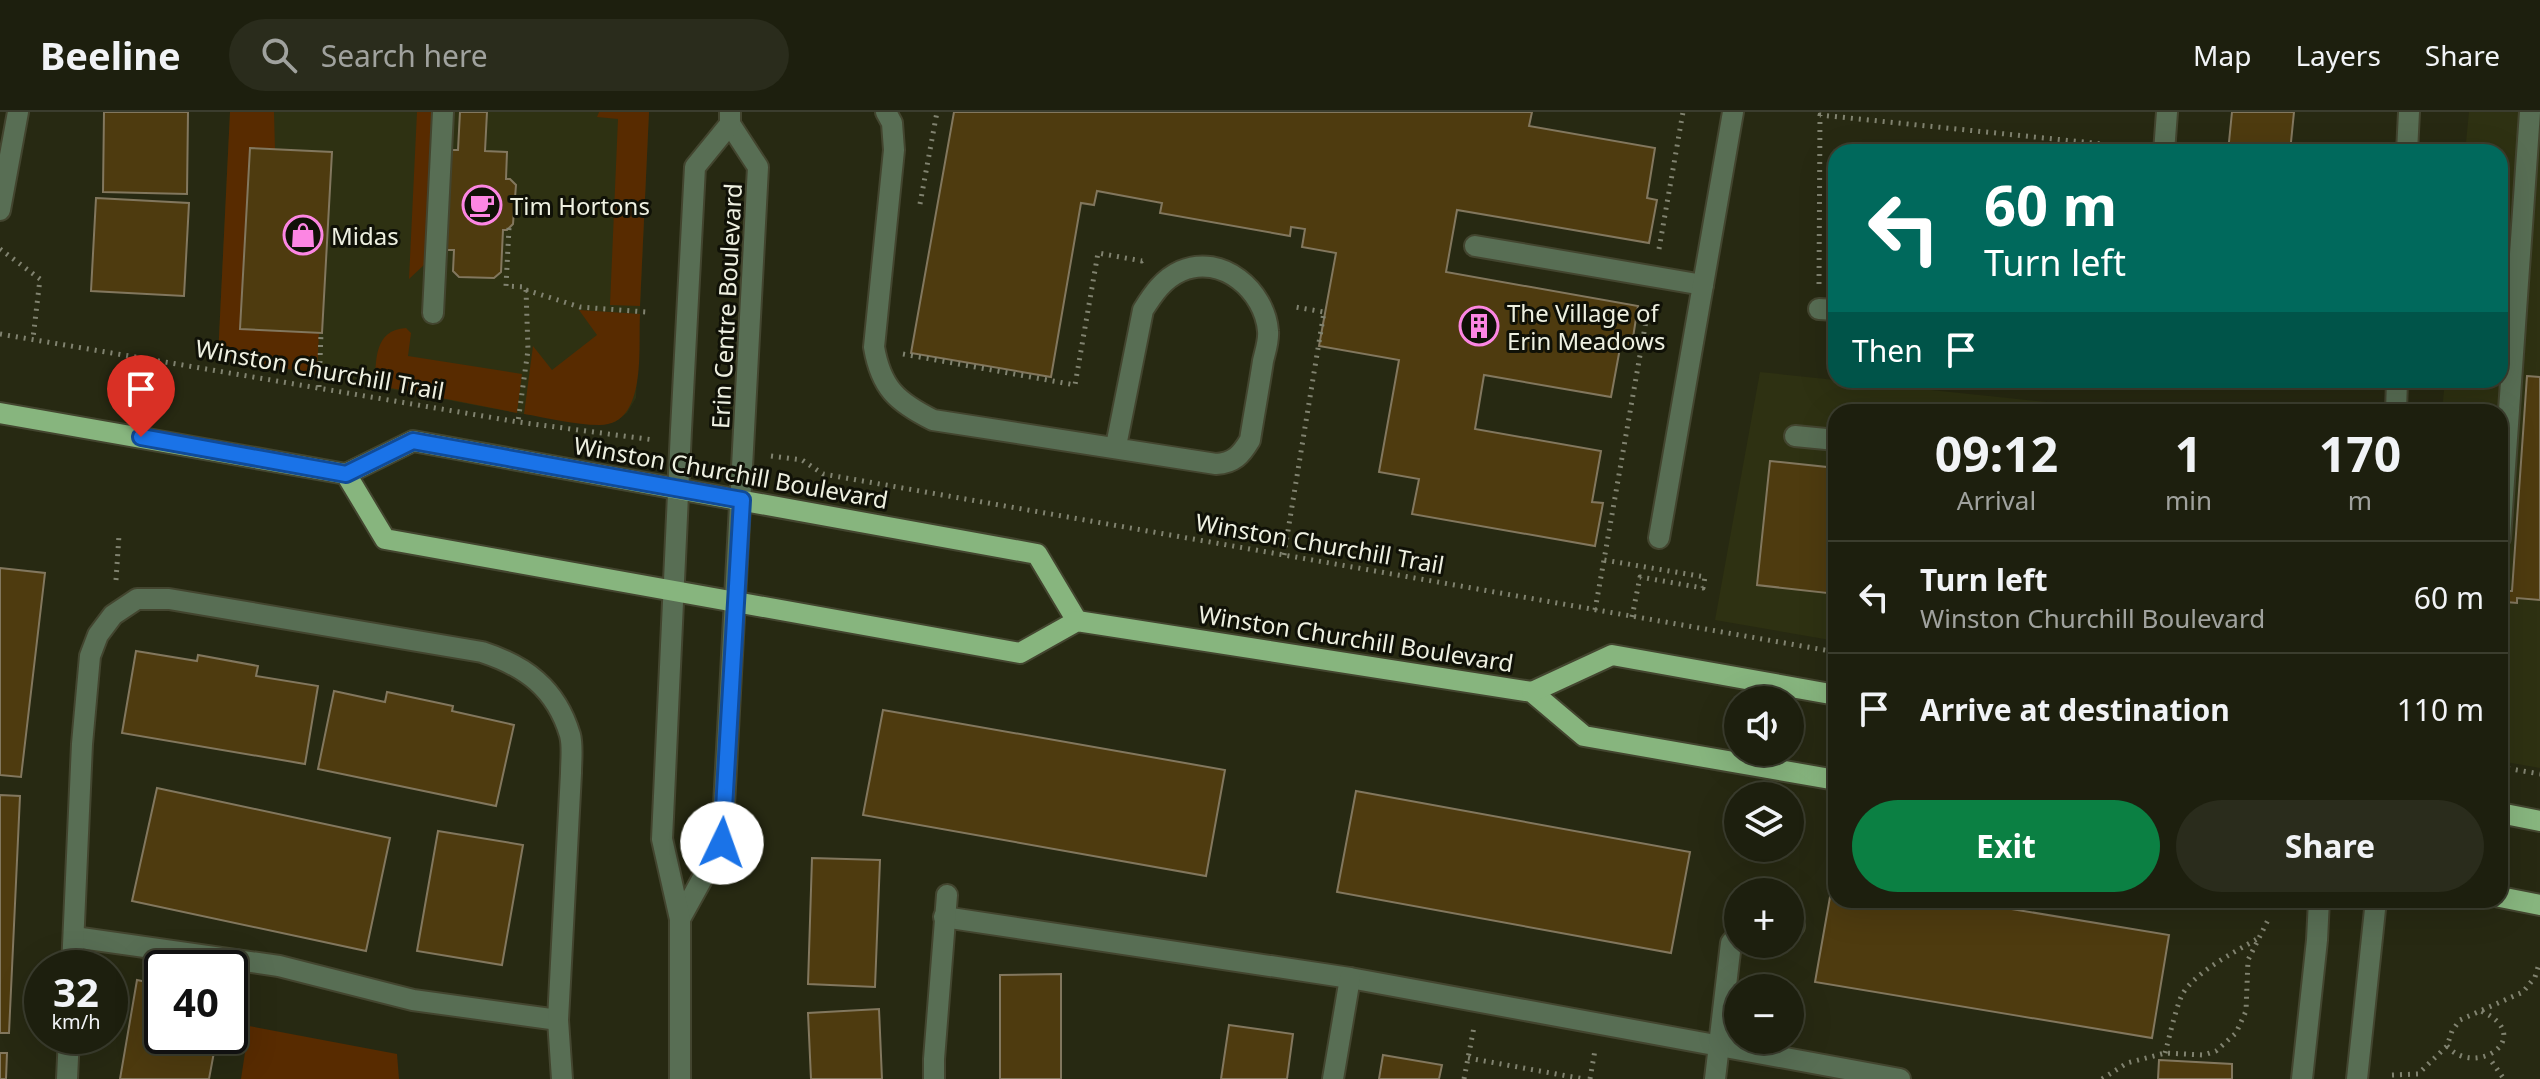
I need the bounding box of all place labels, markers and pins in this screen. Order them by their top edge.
cafe icon: Tim Hortons [461,184,503,226]
place label: Tim Hortons [510,189,650,222]
shop icon: Midas [282,214,324,256]
place label: Midas [331,219,399,252]
place label: The Village of Erin Meadows [1507,296,1665,357]
building icon: The Village of Erin Meadows [1458,305,1500,347]
pin [107,355,175,437]

